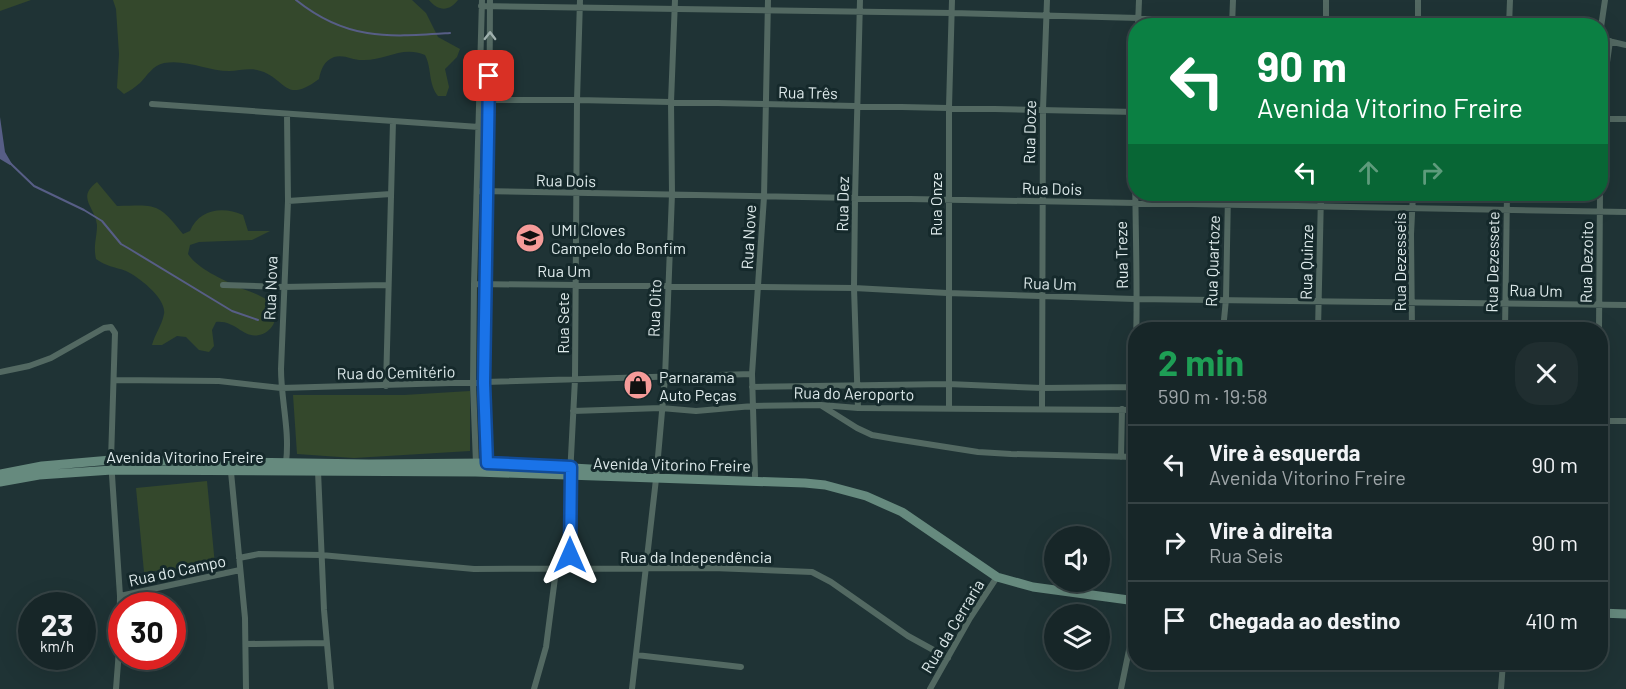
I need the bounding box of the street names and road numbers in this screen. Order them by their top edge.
street label: Rua Três [778,82,838,102]
street label: Rua Doze [1019,100,1039,164]
street label: Rua Dois [536,170,596,190]
street label: Rua Onze [926,172,945,236]
street label: Rua Dez [832,176,852,232]
street label: Rua Dois [1022,178,1082,198]
street label: Rua Nove [737,204,759,270]
street label: Rua Dezessete [1482,211,1502,313]
street label: Rua Dezesseis [1390,212,1409,312]
street label: Rua Quartoze [1201,215,1223,307]
street label: Rua Treze [1111,221,1131,289]
street label: Rua Dezoito [1576,221,1596,303]
street label: Rua Quinze [1296,224,1316,300]
street label: Rua Nova [259,255,281,321]
street label: Rua Um [537,261,591,280]
street label: Rua Um [1023,273,1077,293]
street label: Rua Oito [643,279,665,337]
street label: Rua Um [1509,280,1563,300]
street label: Rua Sete [553,292,572,354]
street label: Rua do Cemitério [336,361,456,383]
street label: Rua do Aeroporto [793,382,915,404]
street label: Avenida Vitorino Freire [106,447,264,466]
street label: Avenida Vitorino Freire [593,453,751,475]
street label: Rua da Independência [620,547,772,566]
street label: Rua do Campo [127,550,227,590]
street label: Rua da Cerraria [917,576,987,676]

